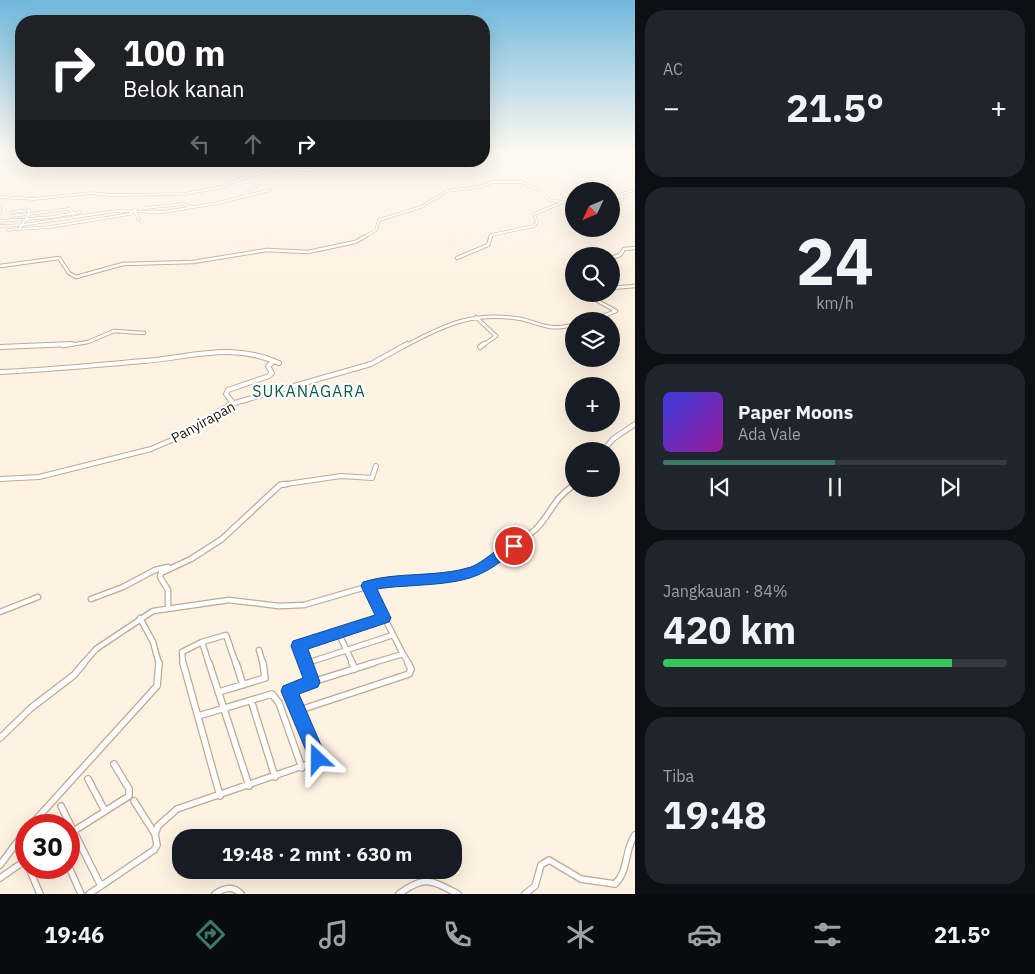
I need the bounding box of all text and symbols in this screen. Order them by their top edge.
text: 100 m [123,30,226,76]
icon: right [40,35,105,100]
text: AC [663,59,683,79]
text: Belok kanan [123,74,245,103]
text: 21.5° [786,83,884,132]
text: − [663,89,680,126]
text: + [990,89,1007,126]
icon: left [186,130,214,158]
icon: ahead [239,130,267,158]
icon: right [292,130,320,158]
north arrow [565,182,620,238]
map controls [565,182,620,497]
text: 24 [796,218,874,303]
button: search [565,247,620,302]
text: km/h [816,293,854,313]
button: layers [565,312,620,367]
button: + [565,377,620,432]
district label: SUKANAGARA [252,381,366,401]
street label: Panyirapan [168,397,238,447]
text: Paper Moons [738,400,853,424]
text: Ada Vale [738,424,801,444]
button: − [565,442,620,497]
icon: previous [706,473,734,501]
icon: pause [821,473,849,501]
icon: next [936,473,964,501]
pin [493,525,535,567]
icon: arrive [500,532,528,560]
text: Jangkauan · 84% [663,581,788,601]
text: 420 km [663,605,796,654]
position arrow [291,732,343,784]
text: Tiba [663,766,694,786]
text: 19:48 [663,790,767,839]
speed limit sign: 30 [15,814,80,879]
text: 19:48 · 2 mnt · 630 m [222,842,412,866]
icon: directions [193,917,228,952]
icon: music [316,917,351,952]
icon: phone [440,917,475,952]
icon: climate [563,917,598,952]
icon: car [687,917,722,952]
icon: filters [810,917,845,952]
text: 19:46 [44,920,104,949]
text: 21.5° [934,920,991,949]

